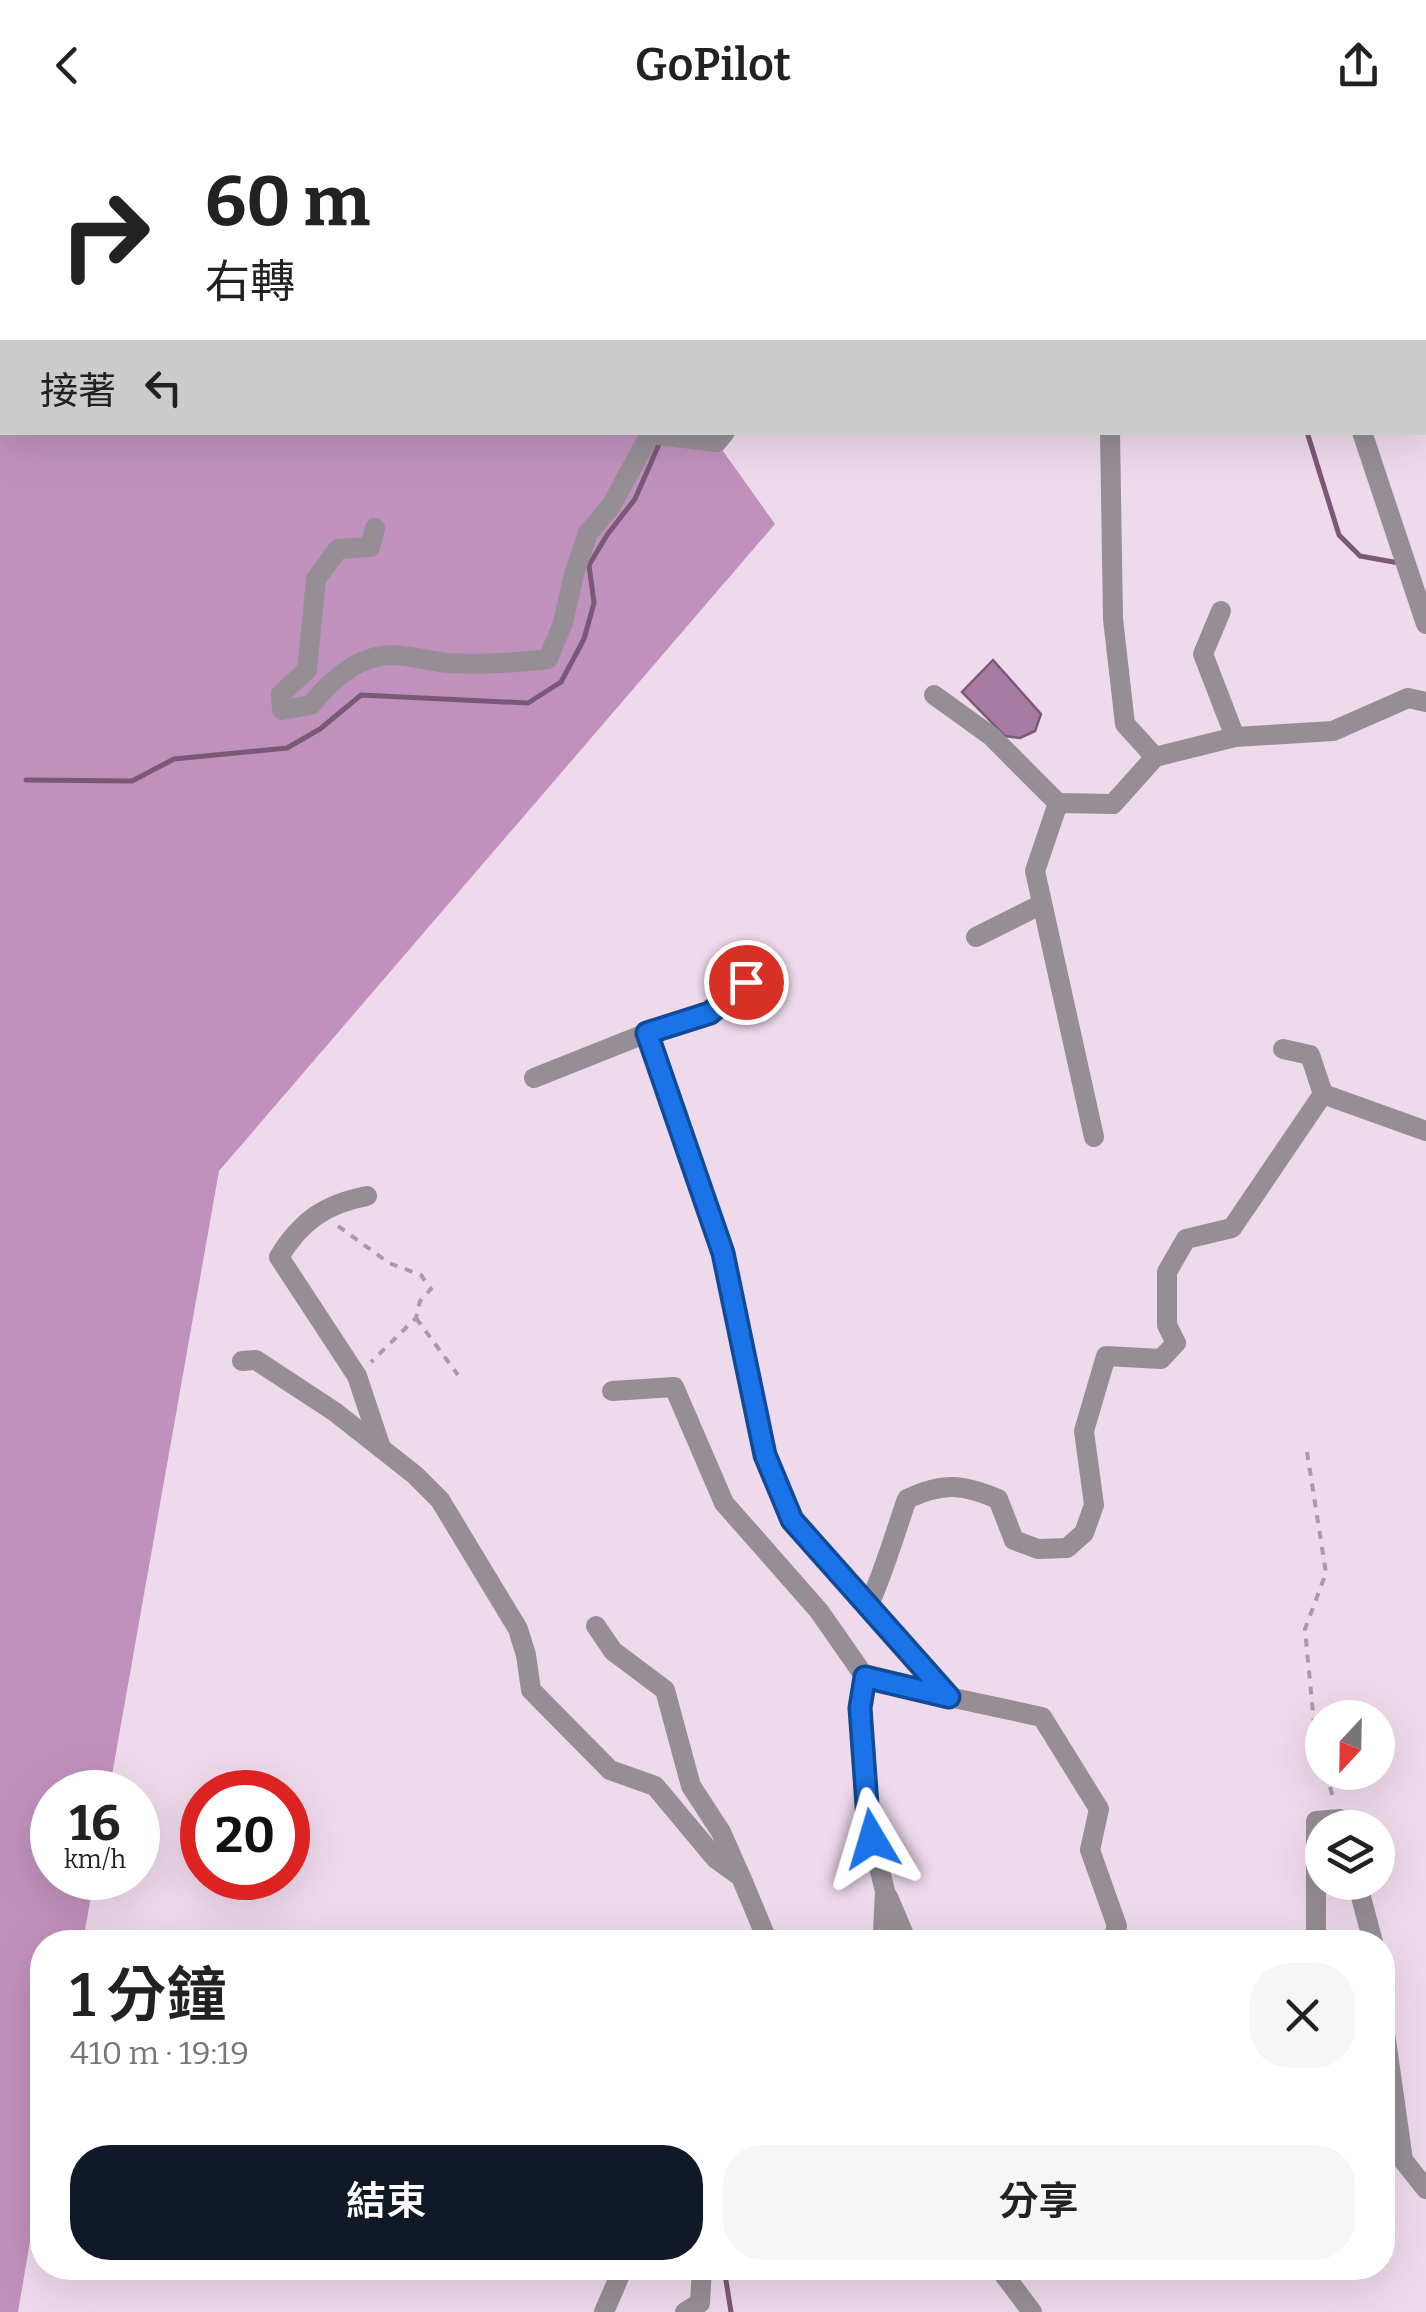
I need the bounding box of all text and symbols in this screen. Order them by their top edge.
icon: back [40,38,95,93]
text: GoPilot [635,38,791,92]
icon: share [1331,38,1386,93]
text: 60 m [205,160,370,244]
icon: right [40,170,170,300]
text: 右轉 [205,255,295,309]
icon: left [136,360,191,415]
text: 接著 [40,368,116,414]
pin [704,940,789,1025]
icon: arrive [719,955,774,1010]
north arrow [1305,1700,1395,1790]
map controls [1305,1700,1395,1900]
speed limit sign: 20 [180,1770,310,1900]
position arrow [820,1787,924,1891]
text: 16 [69,1793,121,1853]
button: layers [1305,1810,1395,1900]
text: km/h [64,1845,126,1875]
text: 1 分鐘 [70,1960,227,2032]
button: close [1250,1963,1355,2068]
text: 410 m · 19:19 [70,2034,249,2072]
button: 結束 [70,2145,703,2260]
button: 分享 [723,2145,1355,2260]

